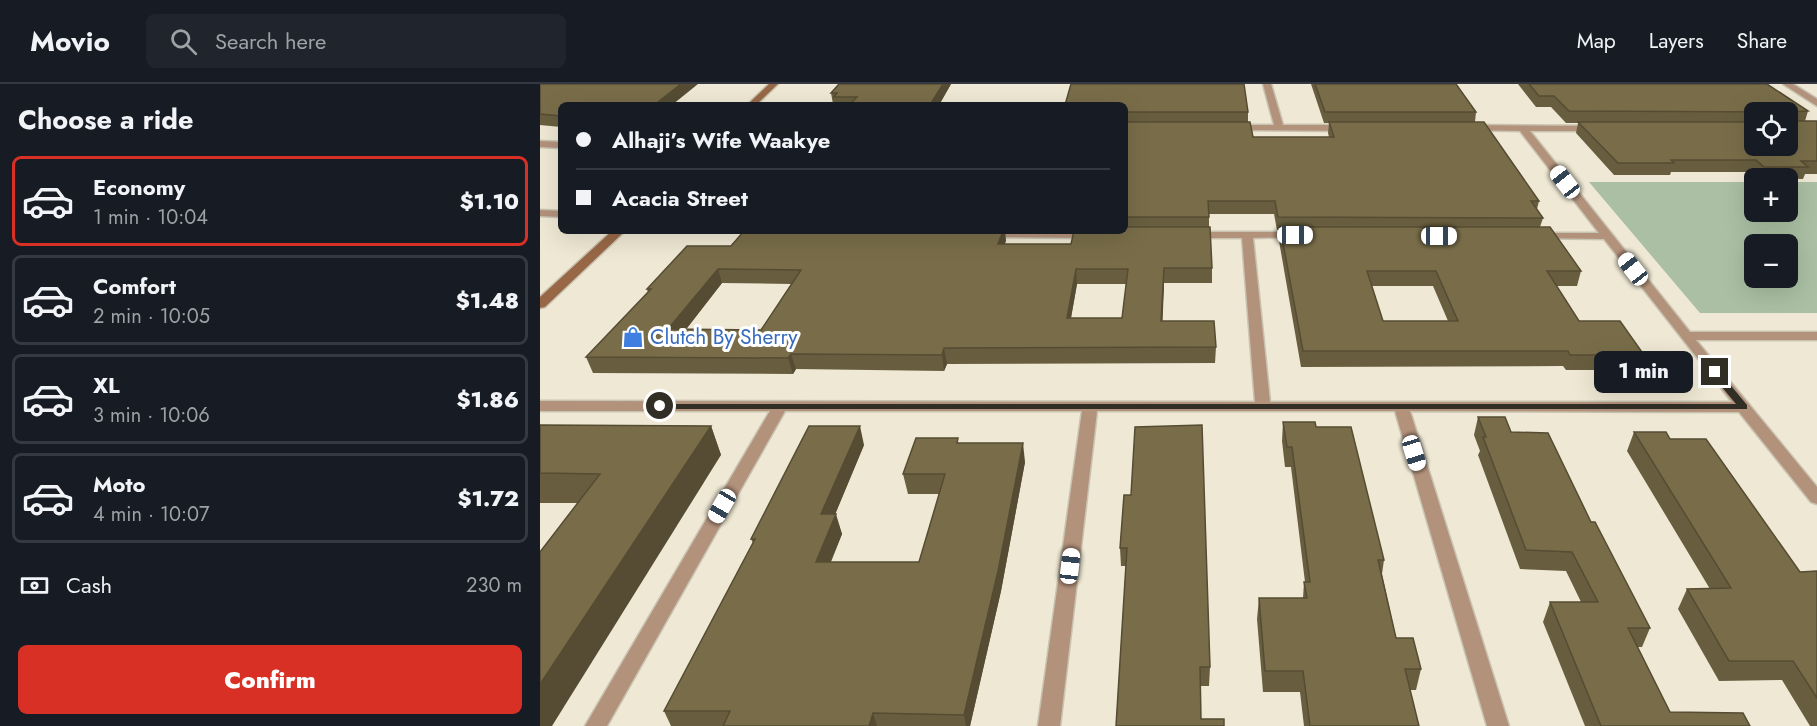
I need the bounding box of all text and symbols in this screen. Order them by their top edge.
search box [146,14,566,68]
text: Movio [30,21,110,62]
icon: search [167,25,200,58]
text: Search here [215,25,326,57]
text: Map [1577,26,1616,56]
text: Layers [1649,26,1704,56]
text: Share [1737,26,1787,56]
text: Choose a ride [18,100,193,139]
map controls [1744,102,1798,288]
button: locate [1744,102,1798,156]
text: Alhaji’s Wife Waakye [612,124,830,156]
car [1547,162,1583,202]
button: + [1744,168,1798,222]
text: Economy [93,171,185,203]
icon: car [21,174,75,228]
text: Acacia Street [612,182,748,214]
text: $1.10 [460,185,519,217]
text: 1 min · 10:04 [93,203,208,232]
car [1277,226,1313,244]
car [1421,227,1457,245]
button: − [1744,234,1798,288]
car [1615,249,1651,289]
text: Comfort [93,270,176,302]
icon: car [21,273,75,327]
text: $1.48 [456,284,519,316]
text: 2 min · 10:05 [93,302,210,331]
place label: Clutch By Sherry [650,322,798,352]
shop icon: Clutch By Sherry [621,325,645,349]
callout: 1 min [1595,351,1694,393]
text: 1 min [1618,357,1669,386]
route end [1701,358,1728,385]
text: XL [93,369,120,401]
icon: car [21,372,75,426]
text: $1.86 [457,383,519,415]
route start [646,392,673,419]
text: 3 min · 10:06 [93,401,210,430]
car [1400,433,1428,473]
text: Moto [93,468,146,500]
icon: car [21,471,75,525]
text: $1.72 [457,482,519,514]
car [705,486,739,526]
text: 4 min · 10:07 [93,500,209,529]
car [1059,547,1081,585]
icon: cash [18,569,51,602]
text: Cash [66,569,112,601]
text: 230 m [466,571,522,600]
button: Confirm [18,645,522,714]

